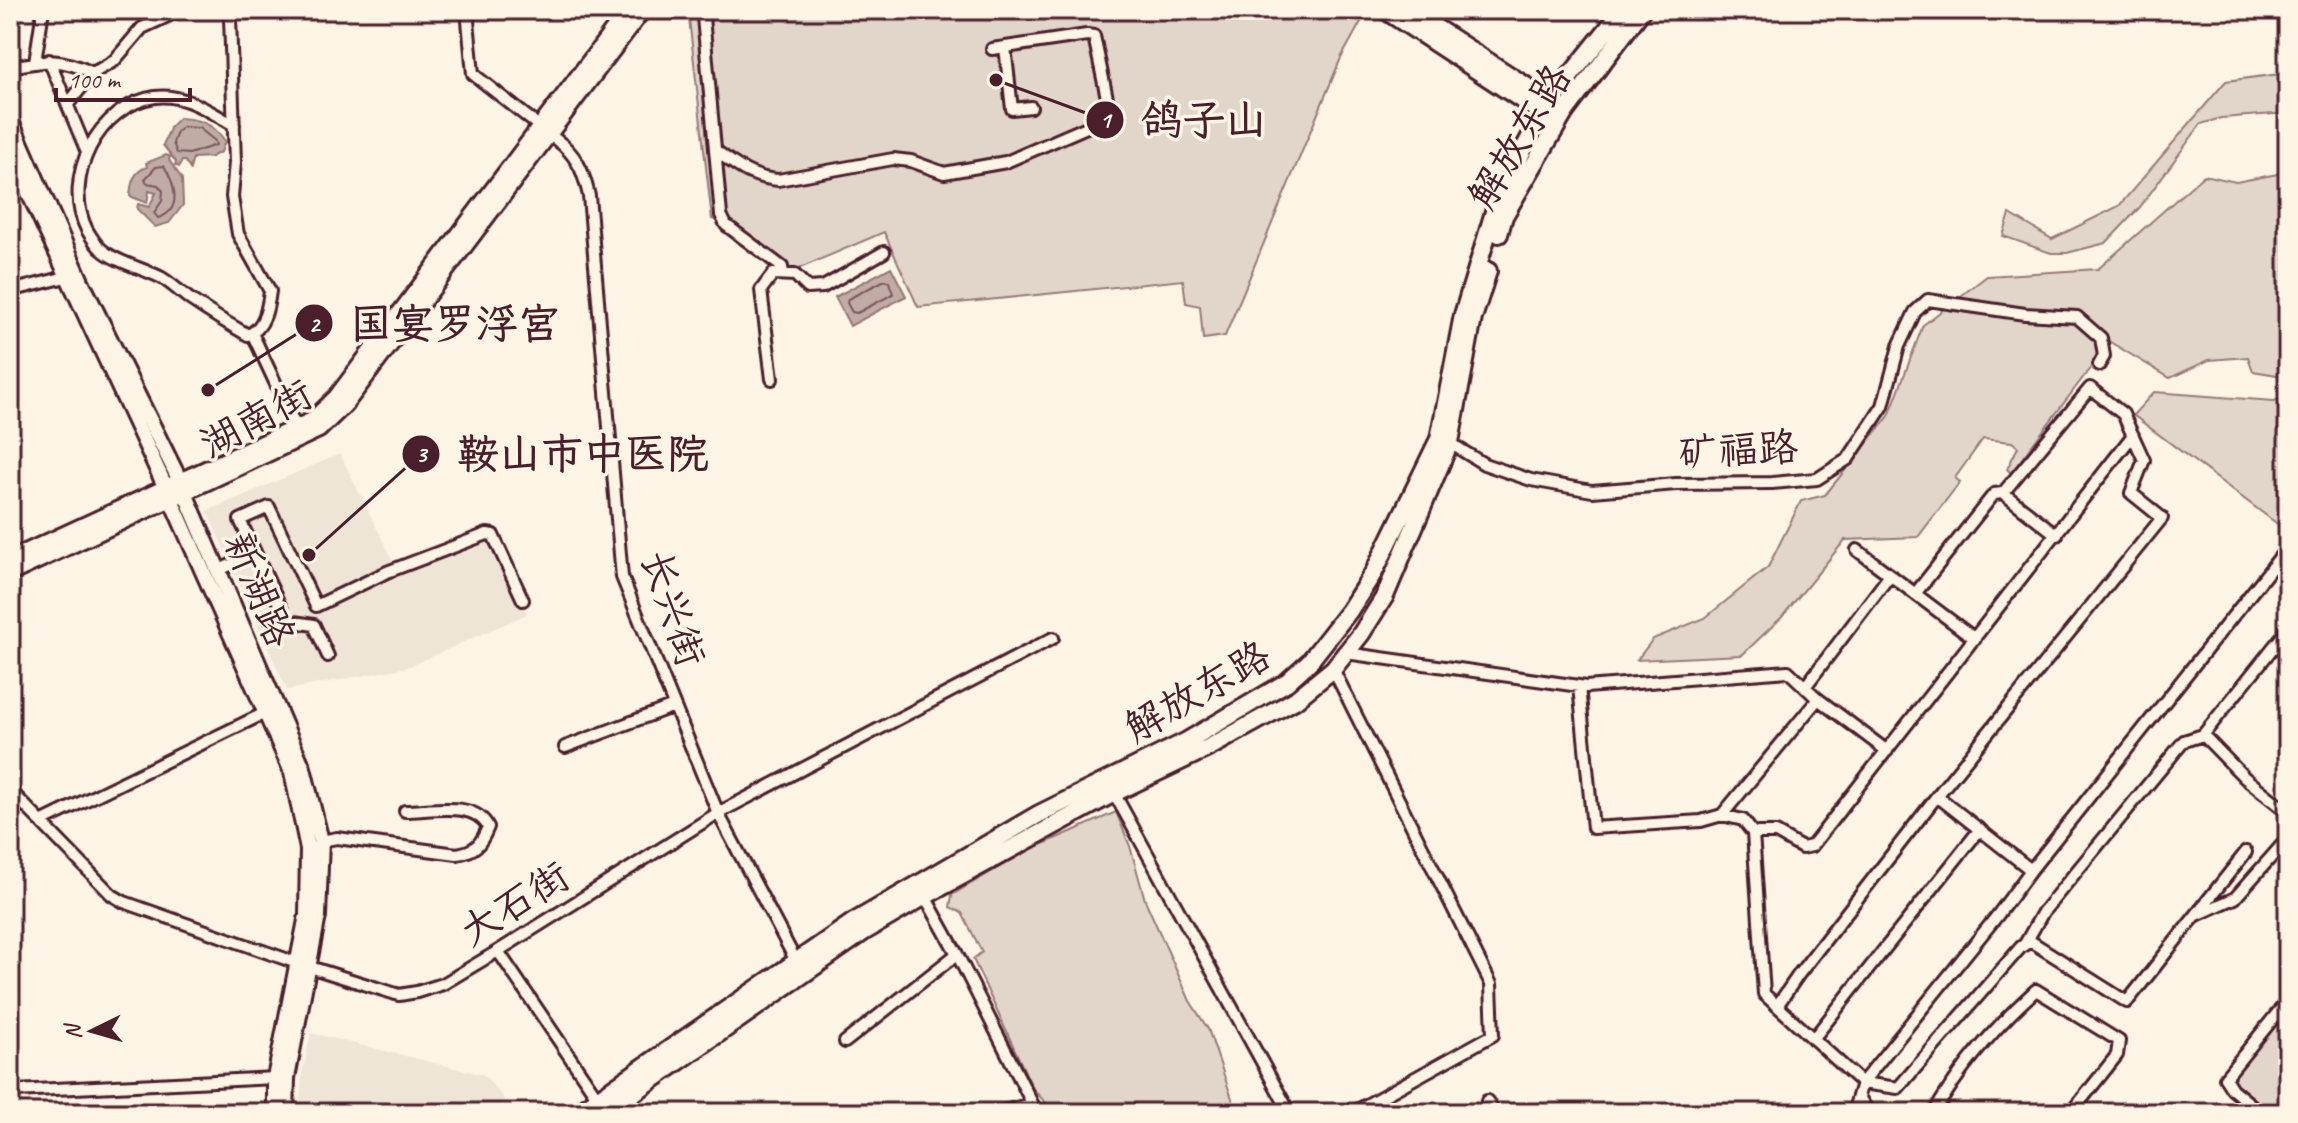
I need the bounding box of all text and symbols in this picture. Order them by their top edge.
scale bar [56,52,190,102]
street label: 解放东路 [1457,55,1582,218]
text: 100 m [68,65,122,95]
callout: 鸽子山 [1085,87,1283,153]
text: 鸽子山 [1141,94,1267,147]
text: 1 [1100,105,1114,135]
callout: 国宴罗浮宫 [294,290,576,356]
text: 国宴罗浮宫 [350,298,560,351]
text: 2 [309,309,322,339]
street label: 湖南街 [192,369,321,469]
callout: 鞍山市中医院 [401,421,725,487]
street label: 矿福路 [1677,422,1799,478]
text: 鞍山市中医院 [457,428,709,481]
text: 3 [416,439,429,469]
street label: 新湖路 [213,524,306,654]
street label: 长兴街 [630,543,716,673]
street label: 解放东路 [1116,630,1279,754]
street label: 大石街 [450,851,579,957]
north arrow [52,991,132,1071]
text: N [58,1021,88,1041]

